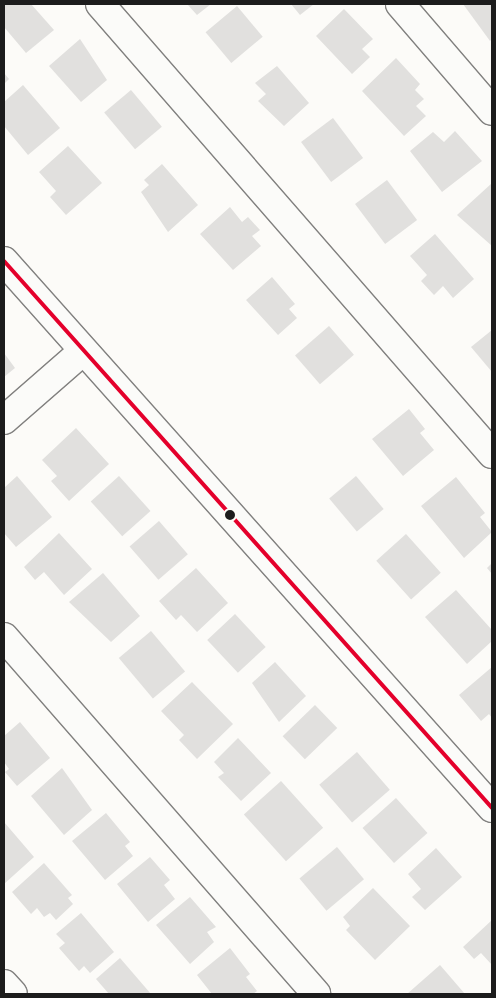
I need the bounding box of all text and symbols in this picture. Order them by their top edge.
unlabelled marker [225,510,235,520]

